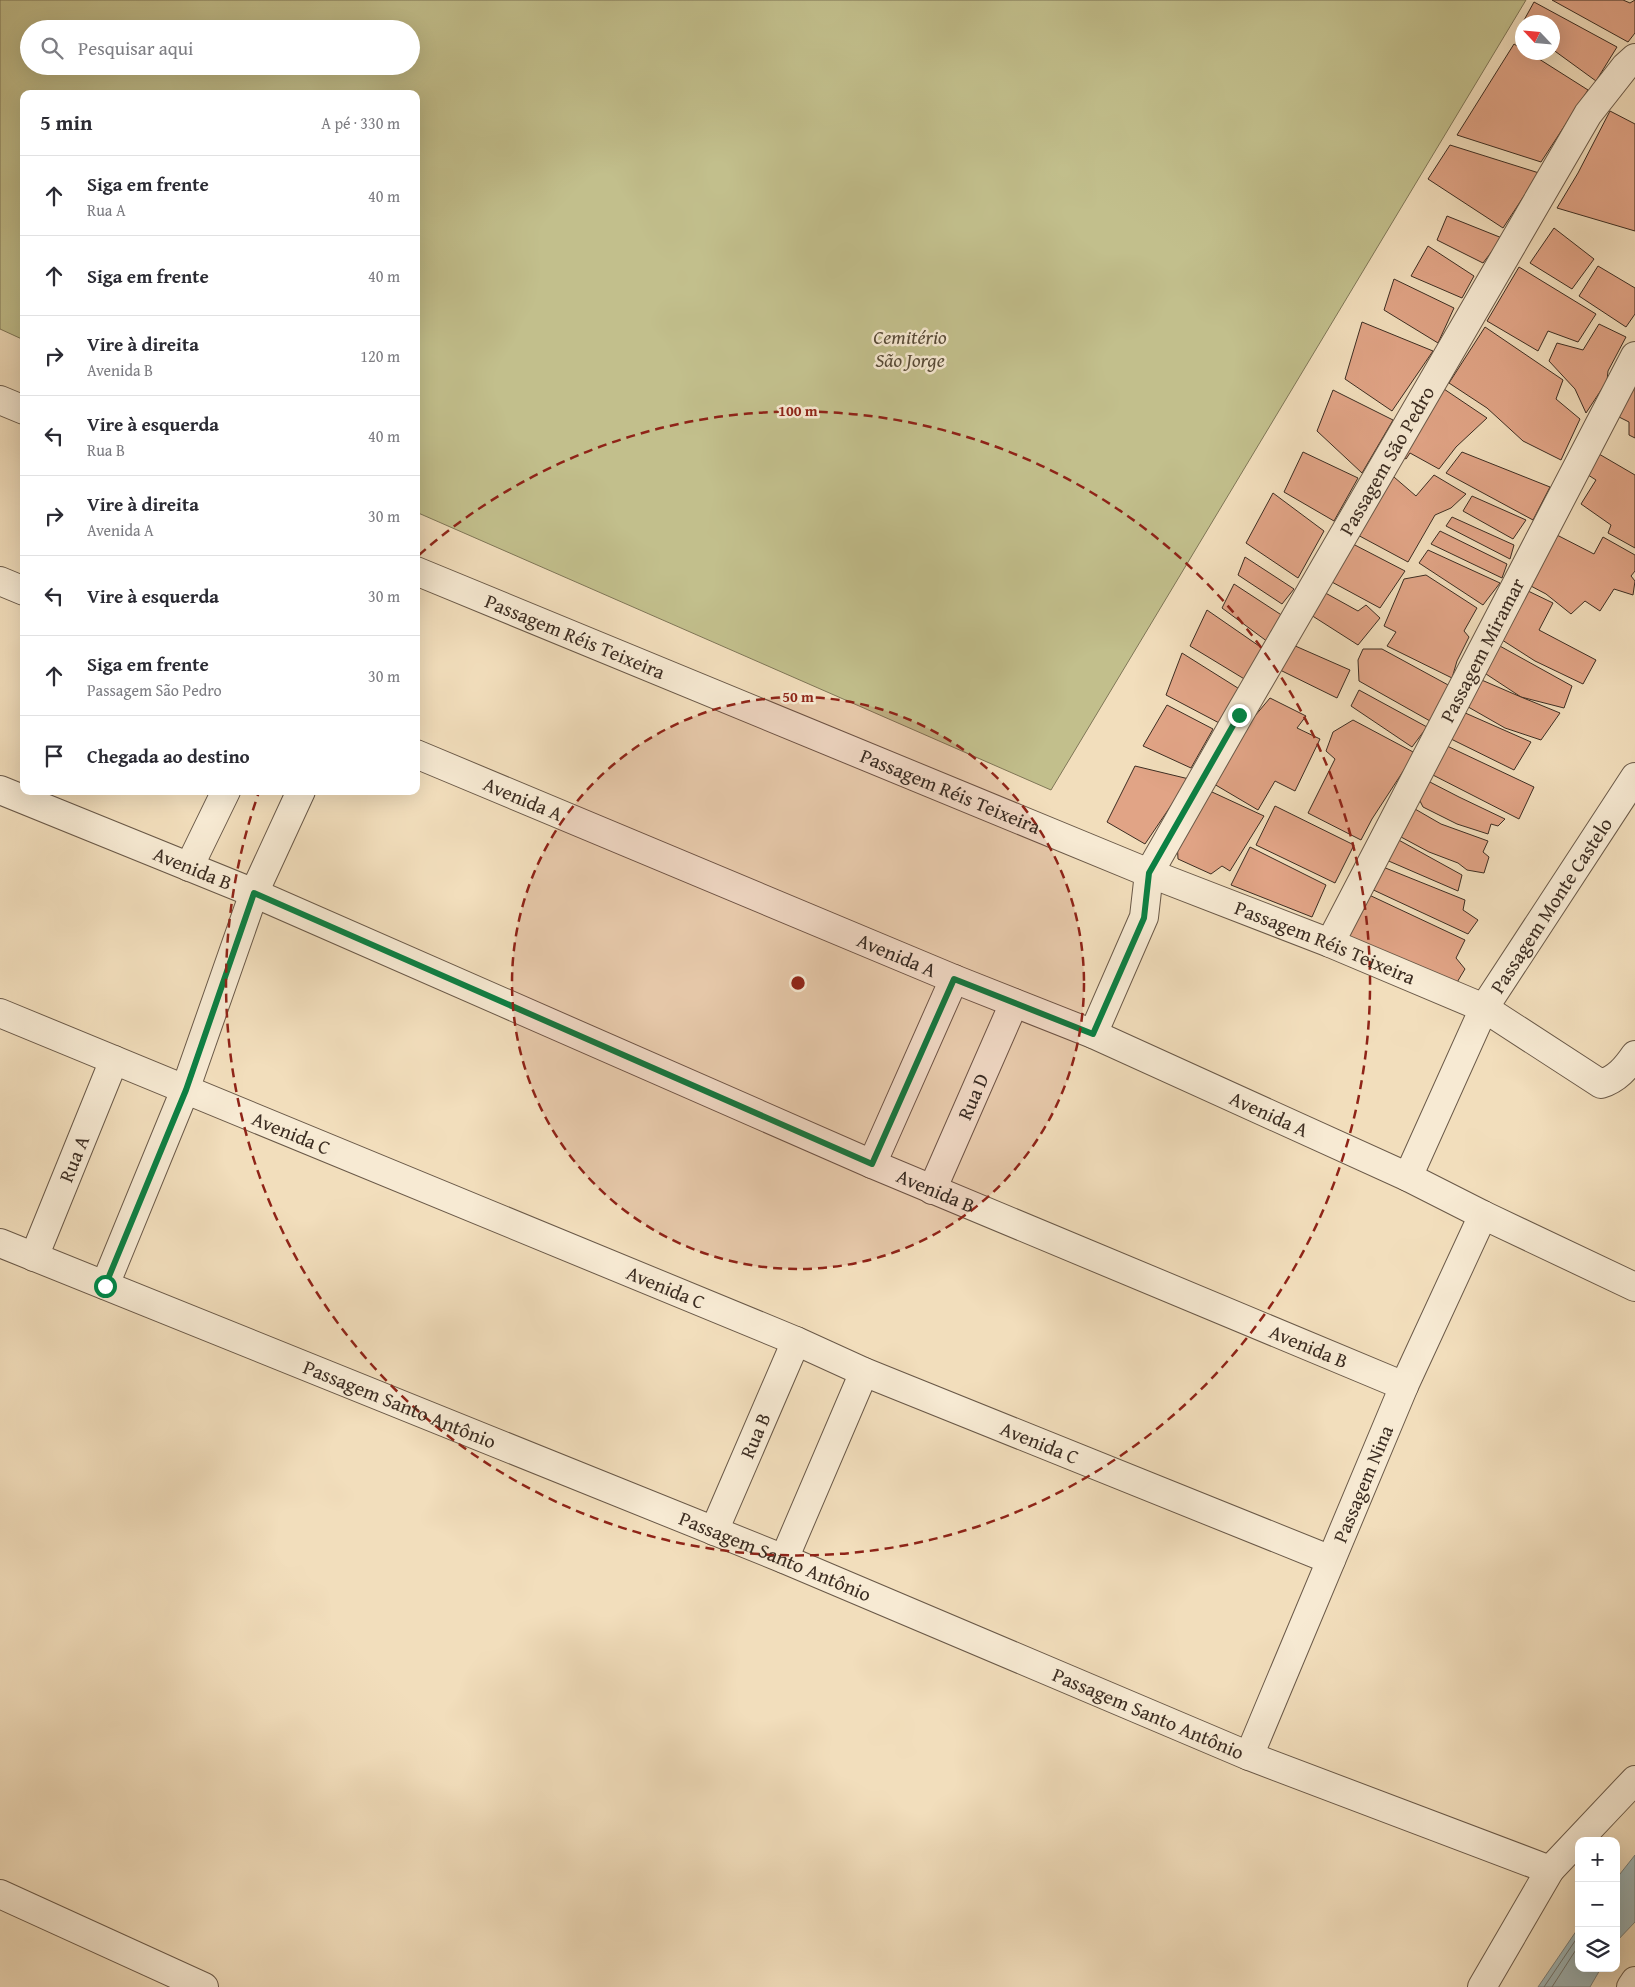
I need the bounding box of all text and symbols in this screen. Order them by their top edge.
north arrow [1515,15,1560,60]
search box [20,20,420,75]
icon: search [38,34,66,62]
text: Pesquisar aqui [78,34,193,62]
text: 5 min [40,107,92,138]
text: A pé · 330 m [321,111,400,135]
text: Siga em frente [87,170,209,198]
icon: ahead [40,182,68,210]
text: 40 m [368,184,400,208]
text: Rua A [87,198,126,222]
icon: ahead [40,262,68,290]
text: Siga em frente [87,262,209,290]
text: 40 m [368,264,400,288]
park label: Cemitério São Jorge [873,322,947,374]
text: Vire à direita [87,330,199,358]
icon: right [40,342,68,370]
text: 120 m [360,344,400,368]
text: Avenida B [87,358,153,382]
street label: Passagem São Pedro [1331,380,1441,540]
text: 100 m [778,400,818,421]
text: Vire à esquerda [87,410,219,438]
icon: left [40,422,68,450]
text: 40 m [368,424,400,448]
text: Rua B [87,438,125,462]
text: Vire à direita [87,490,199,518]
icon: right [40,502,68,530]
text: 30 m [368,504,400,528]
text: Avenida A [87,518,154,542]
street label: Passagem Miramar [1432,573,1531,727]
icon: left [40,582,68,610]
text: Vire à esquerda [87,582,219,610]
text: 30 m [368,584,400,608]
street label: Passagem Réis Teixeira [481,586,670,686]
text: Siga em frente [87,650,209,678]
icon: ahead [40,662,68,690]
text: 30 m [368,664,400,688]
text: Passagem São Pedro [87,678,222,702]
text: 50 m [782,686,814,707]
route end [1228,704,1251,727]
street label: Passagem Réis Teixeira [856,741,1046,841]
icon: arrive [40,742,68,770]
text: Chegada ao destino [87,742,250,770]
street label: Avenida A [479,769,567,828]
street label: Passagem Monte Castelo [1483,811,1619,999]
street label: Avenida B [149,839,237,897]
street label: Passagem Réis Teixeira [1231,893,1421,992]
street label: Avenida A [853,925,941,984]
centre of rings [789,974,807,992]
street label: Rua D [950,1068,995,1124]
street label: Avenida A [1225,1083,1313,1144]
street label: Avenida C [248,1103,335,1162]
street label: Rua A [51,1131,96,1186]
street label: Avenida B [892,1161,980,1219]
street label: Avenida C [622,1258,710,1316]
route start [94,1275,117,1298]
street label: Avenida B [1265,1316,1353,1375]
street label: Passagem Santo Antônio [299,1352,501,1456]
street label: Rua B [732,1408,777,1463]
street label: Avenida C [996,1413,1084,1471]
street label: Passagem Nina [1325,1420,1400,1547]
street label: Passagem Santo Antônio [675,1503,876,1608]
street label: Passagem Santo Antônio [1048,1659,1249,1766]
map controls [1575,1837,1620,1972]
button: + [1575,1837,1620,1882]
button: − [1575,1882,1620,1927]
button: layers [1575,1927,1620,1972]

